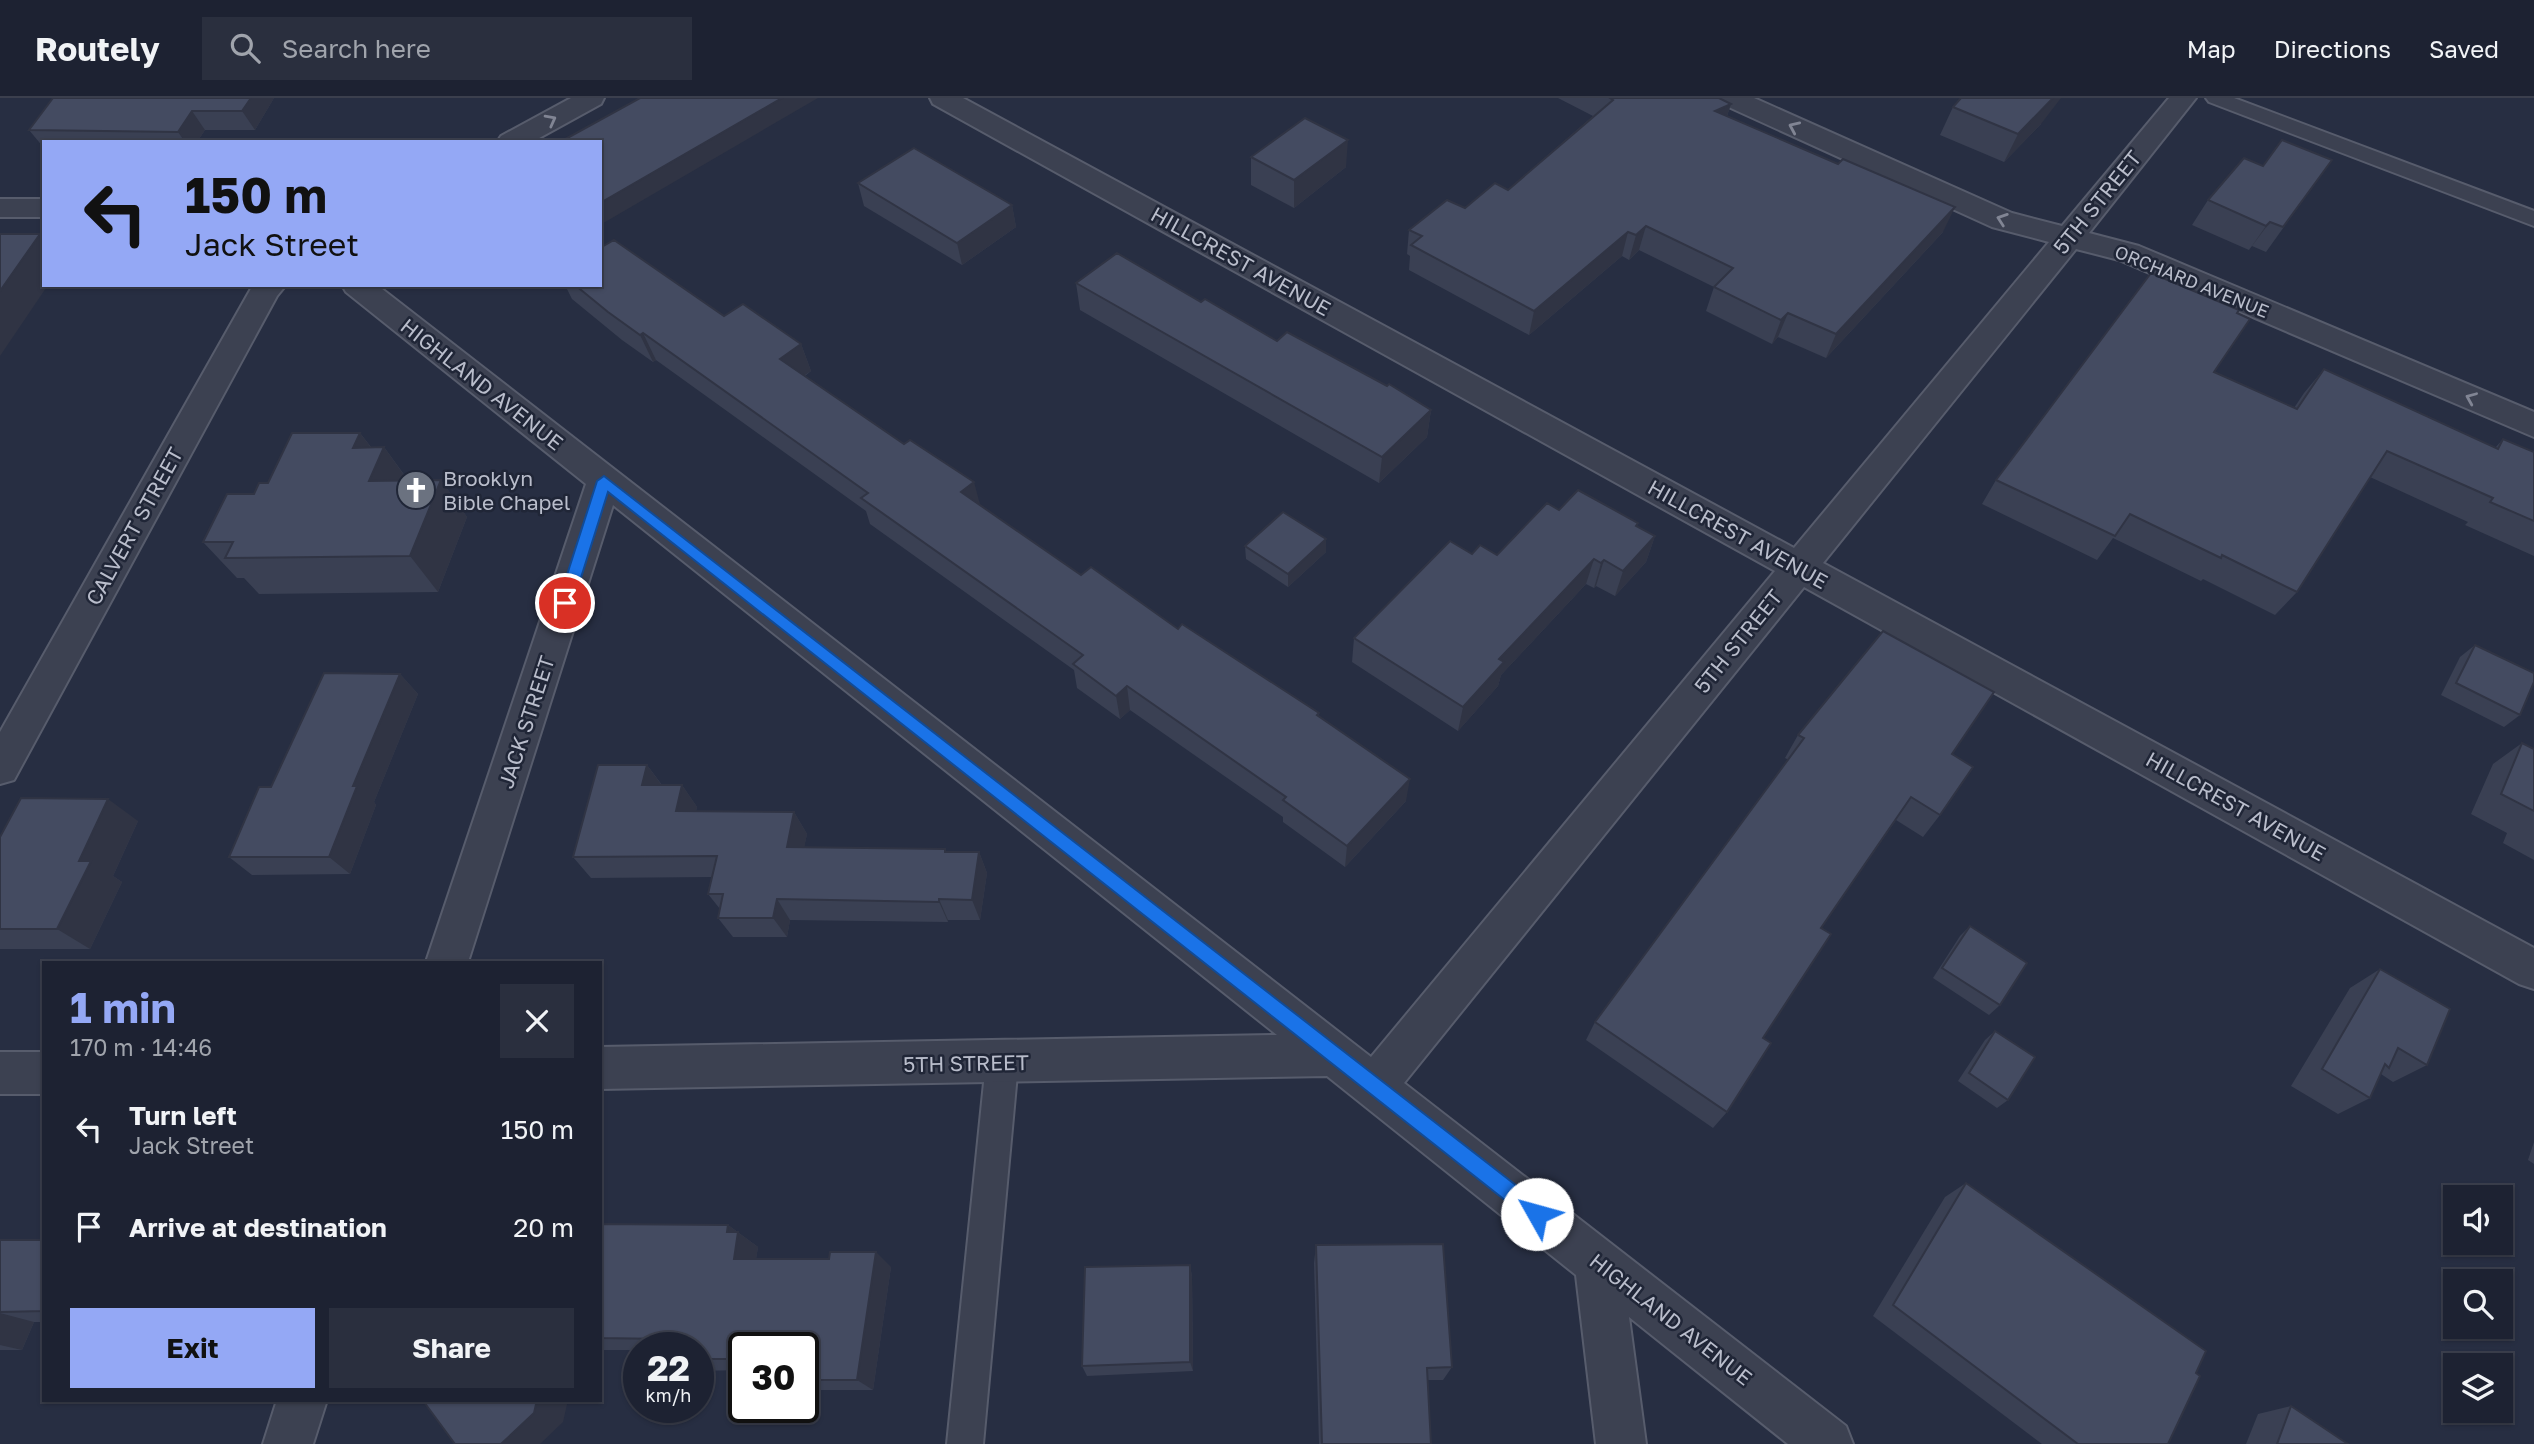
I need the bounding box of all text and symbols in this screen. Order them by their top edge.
search box [202,17,692,80]
text: Routely [35,29,160,68]
icon: search [226,29,264,67]
text: Search here [282,33,431,64]
text: Map [2187,34,2236,63]
text: Directions [2274,34,2391,63]
text: Saved [2429,34,2499,63]
one-way arrow [544,115,556,128]
one-way arrow [1789,121,1801,135]
street label: 5TH STREET [2047,145,2147,259]
text: 150 m [185,165,327,224]
icon: left [70,168,161,259]
street label: HILLCREST AVENUE [1146,201,1336,321]
one-way arrow [1997,213,2009,227]
text: Jack Street [185,225,359,263]
street label: ORCHARD AVENUE [2112,240,2272,322]
street label: HIGHLAND AVENUE [396,312,568,456]
one-way arrow [2466,392,2478,406]
street label: CALVERT STREET [80,443,188,609]
place label: Brooklyn Bible Chapel [443,465,570,515]
church icon: Brooklyn Bible Chapel [395,469,437,511]
street label: HILLCREST AVENUE [1643,474,1833,594]
pin [535,573,595,633]
icon: arrive [546,584,584,622]
street label: 5TH STREET [1688,584,1788,698]
street label: JACK STREET [492,652,560,792]
street label: HILLCREST AVENUE [2141,746,2331,866]
text: 1 min [70,982,176,1032]
button: close [500,984,574,1058]
text: 170 m · 14:46 [70,1033,212,1061]
street label: 5TH STREET [903,1049,1029,1077]
text: Turn left [129,1100,237,1131]
icon: left [70,1110,108,1148]
text: 150 m [501,1114,574,1145]
text: Jack Street [129,1131,254,1159]
position arrow [1500,1177,1574,1251]
map controls [2443,1185,2513,1423]
button: sound [2443,1185,2513,1255]
icon: arrive [70,1208,108,1246]
text: Arrive at destination [129,1212,387,1243]
text: 20 m [513,1212,574,1243]
street label: HIGHLAND AVENUE [1585,1247,1757,1391]
button: search [2443,1269,2513,1339]
button: Exit [70,1308,315,1388]
button: Share [329,1308,574,1388]
speed limit sign: 30 [728,1332,819,1423]
text: 22 [647,1347,690,1389]
button: layers [2443,1353,2513,1423]
text: km/h [646,1384,691,1406]

